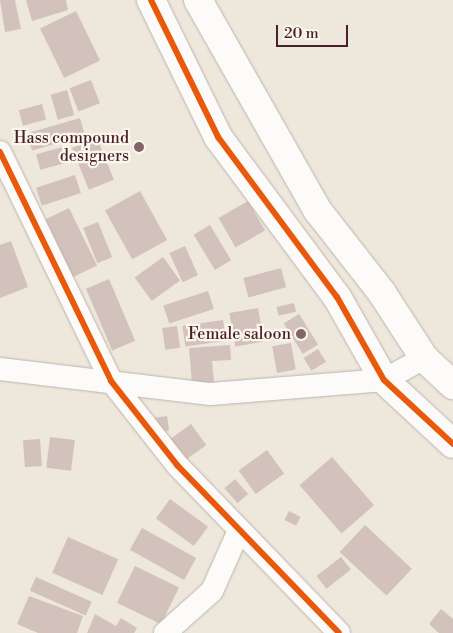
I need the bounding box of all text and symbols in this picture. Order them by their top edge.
scale bar [278,15,350,47]
text: 20 m [284,24,319,43]
place label: Hass compound designers [14,128,129,166]
marker: Hass compound designers [133,141,145,153]
place label: Female saloon [188,324,291,344]
marker: Female saloon [295,328,307,340]

